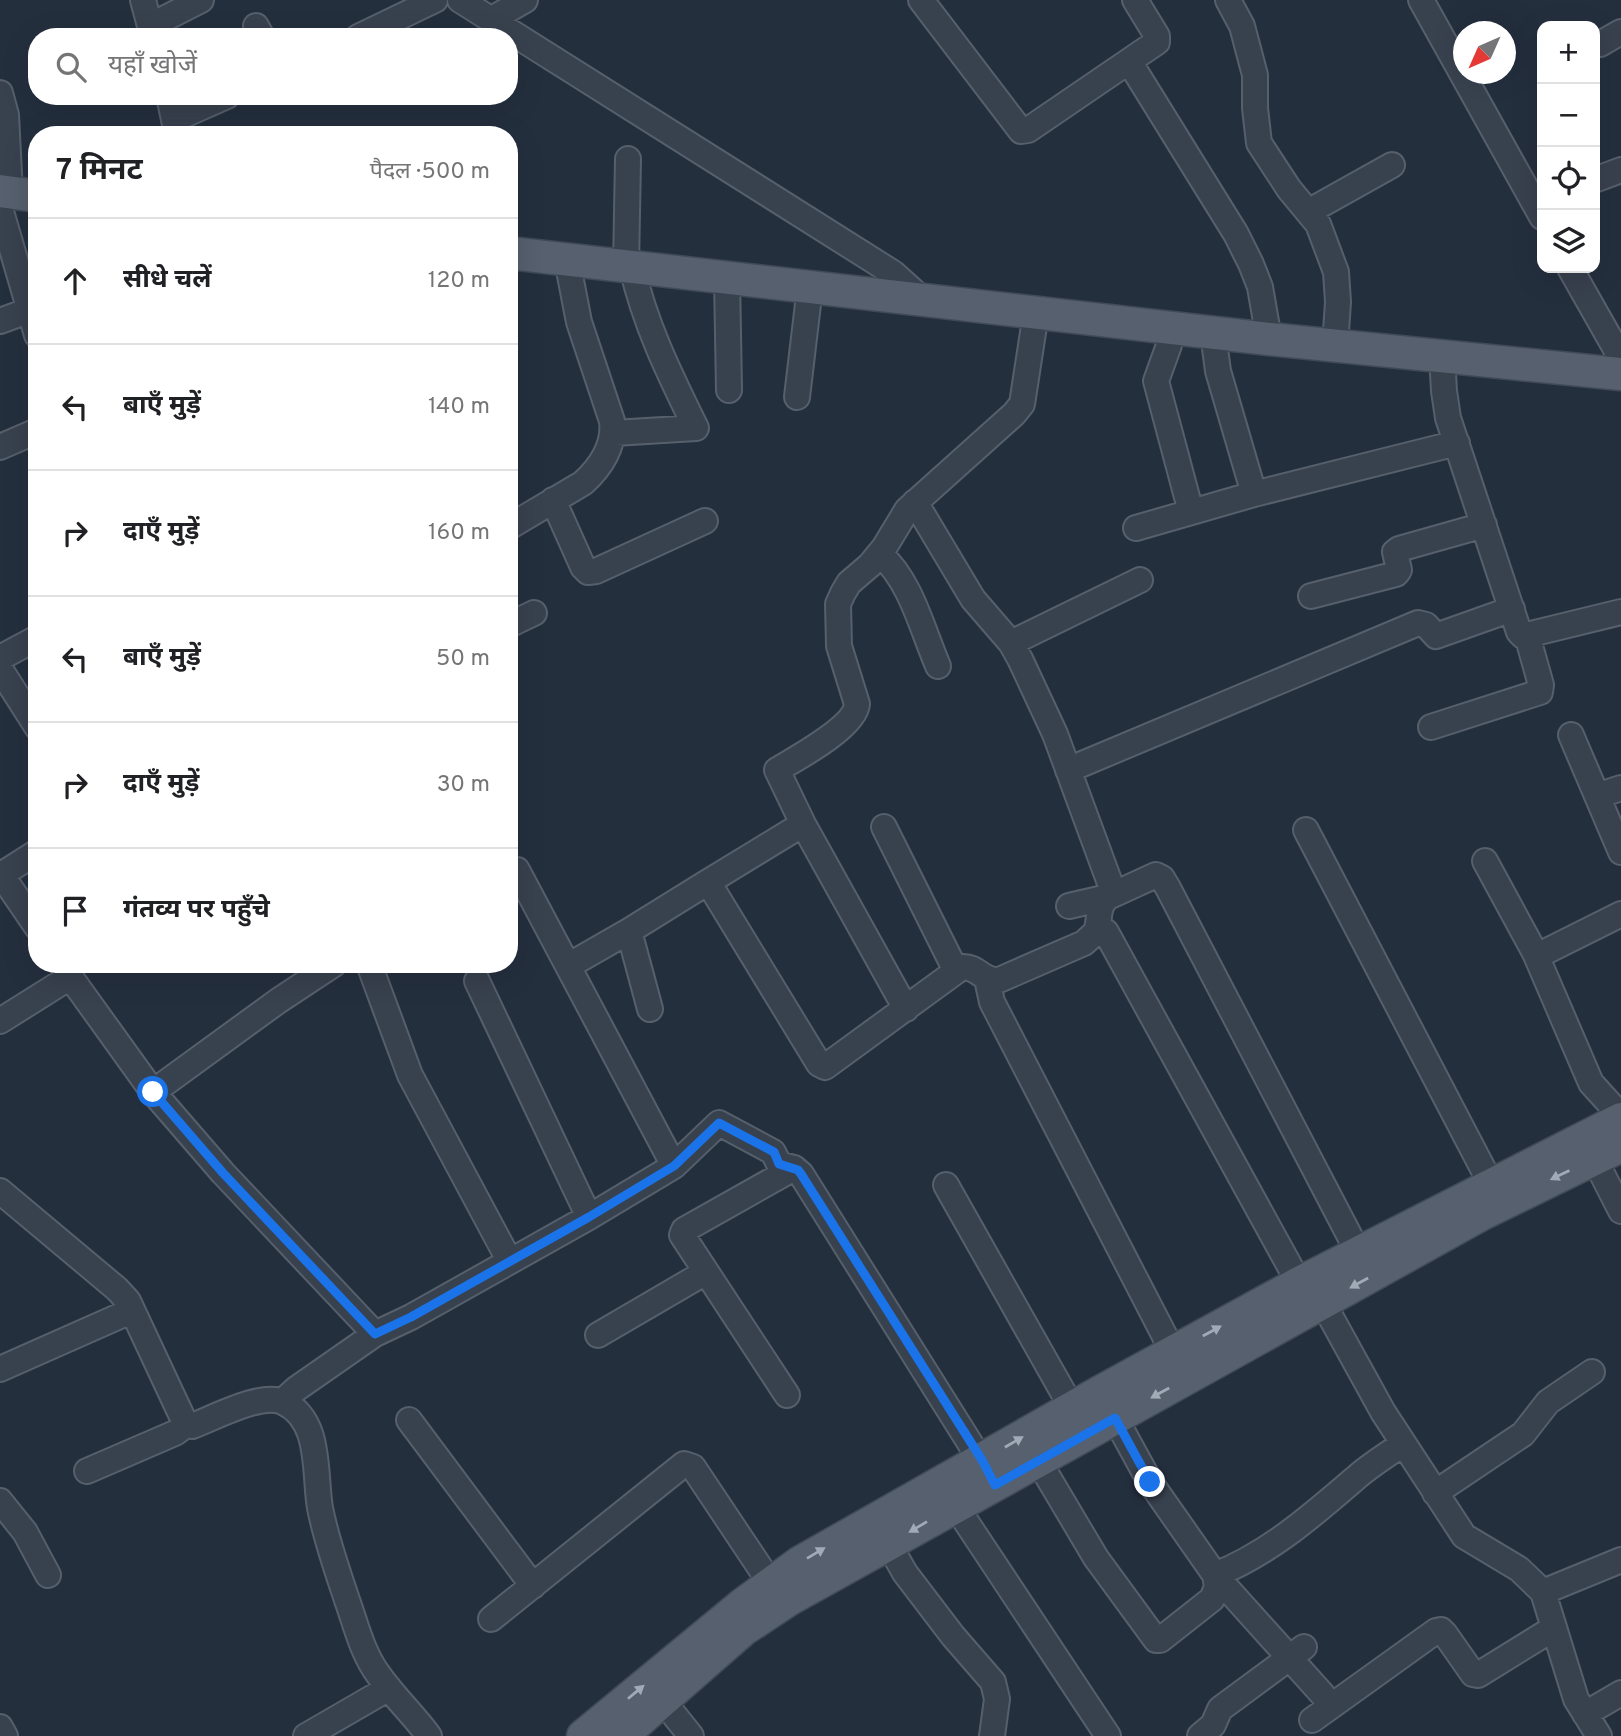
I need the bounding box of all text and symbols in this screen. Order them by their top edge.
north arrow [1453,21,1516,84]
map controls [1537,21,1600,273]
button: + [1537,21,1600,84]
search box [28,28,518,105]
icon: search [52,48,90,86]
text: यहाँ खोजें [108,50,197,83]
button: − [1537,84,1600,147]
button: locate [1537,147,1600,210]
text: 7 मिनट [56,153,143,190]
text: पैदल · 500 m [370,158,490,187]
button: layers [1537,210,1600,273]
icon: ahead [56,262,94,300]
text: सीधे चलें [123,264,211,297]
text: 120 m [428,267,490,296]
icon: left [56,388,94,426]
text: बाएँ मुड़ें [123,390,201,423]
text: 140 m [428,393,490,422]
icon: right [56,514,94,552]
text: दाएँ मुड़ें [123,516,199,549]
text: 160 m [428,519,490,548]
icon: left [56,640,94,678]
text: बाएँ मुड़ें [123,642,201,675]
text: 50 m [436,645,490,674]
icon: right [56,766,94,804]
text: दाएँ मुड़ें [123,768,199,801]
text: 30 m [437,771,490,800]
icon: arrive [56,892,94,930]
text: गंतव्य पर पहुँचे [123,894,270,927]
route start [137,1076,168,1107]
one-way arrow [1550,1170,1570,1181]
one-way arrow [1349,1277,1369,1289]
one-way arrow [1203,1325,1222,1337]
one-way arrow [1151,1387,1170,1399]
one-way arrow [1004,1436,1024,1448]
route end [1134,1466,1165,1497]
one-way arrow [909,1521,928,1533]
one-way arrow [806,1547,825,1559]
one-way arrow [627,1685,644,1700]

